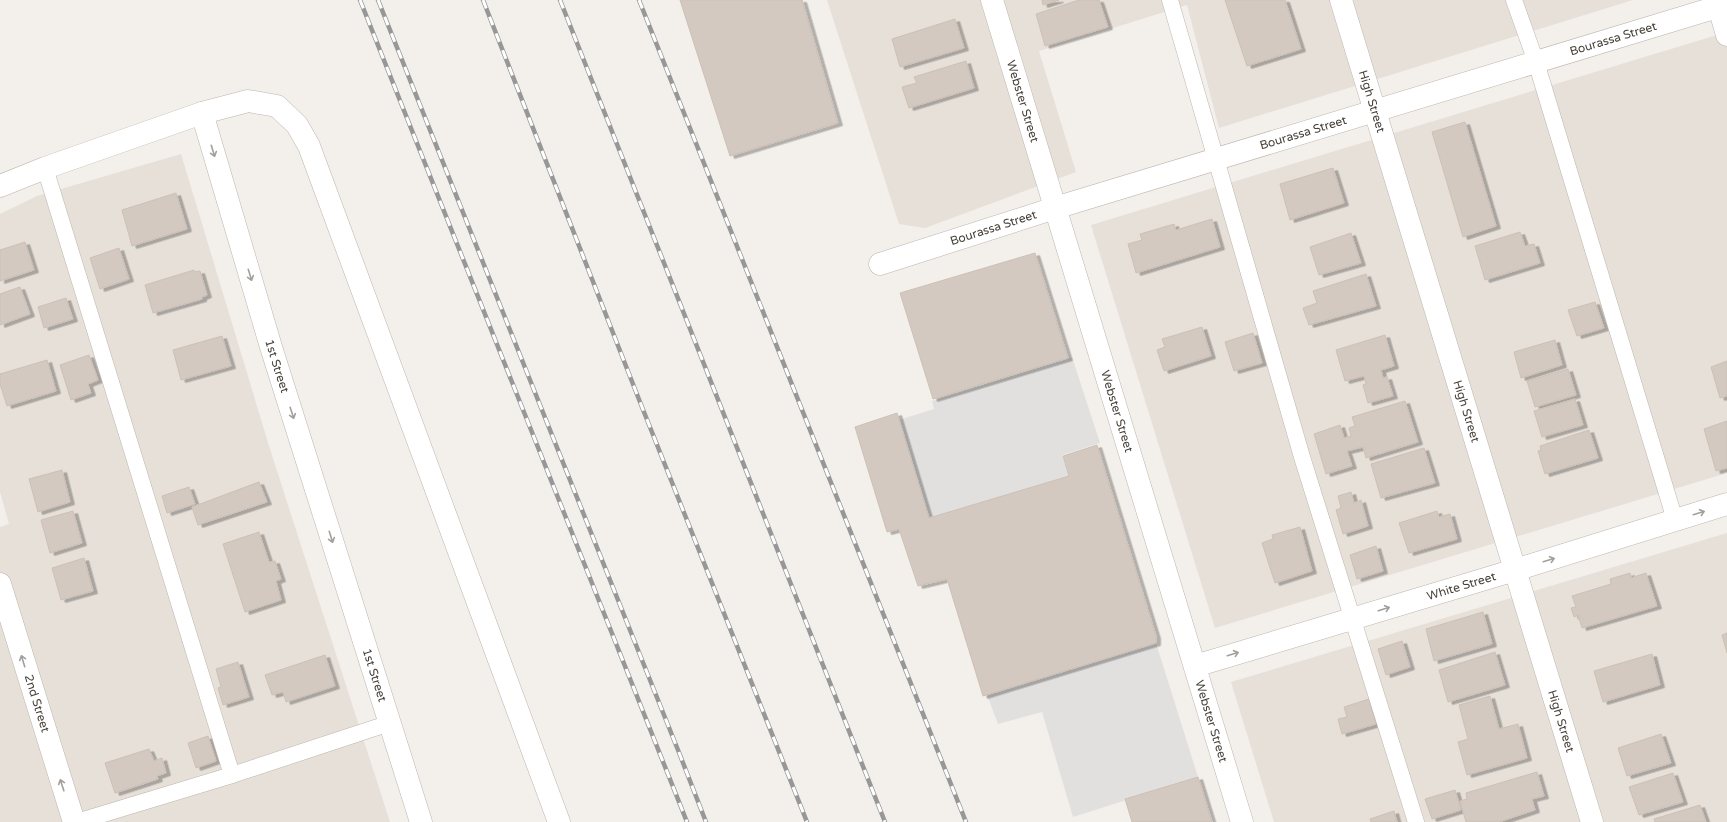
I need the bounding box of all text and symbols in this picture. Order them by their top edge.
street label: Bourassa Street [1568,19,1659,58]
street label: Webster Street [1004,59,1042,145]
street label: High Street [1356,69,1388,135]
street label: Bourassa Street [1258,113,1349,152]
one-way arrow [210,144,217,157]
street label: Bourassa Street [948,207,1039,248]
one-way arrow [247,269,254,282]
street label: 1st Street [262,338,292,395]
street label: Webster Street [1098,369,1136,455]
street label: High Street [1450,378,1483,444]
one-way arrow [289,407,297,419]
one-way arrow [1693,509,1706,516]
one-way arrow [328,531,336,543]
one-way arrow [1542,556,1555,563]
street label: White Street [1425,569,1498,603]
one-way arrow [1377,605,1390,612]
street label: 1st Street [360,647,390,704]
one-way arrow [1226,650,1239,657]
one-way arrow [19,655,26,668]
street label: 2nd Street [22,673,53,734]
street label: Webster Street [1192,679,1231,764]
street label: High Street [1545,688,1577,754]
one-way arrow [58,779,65,792]

